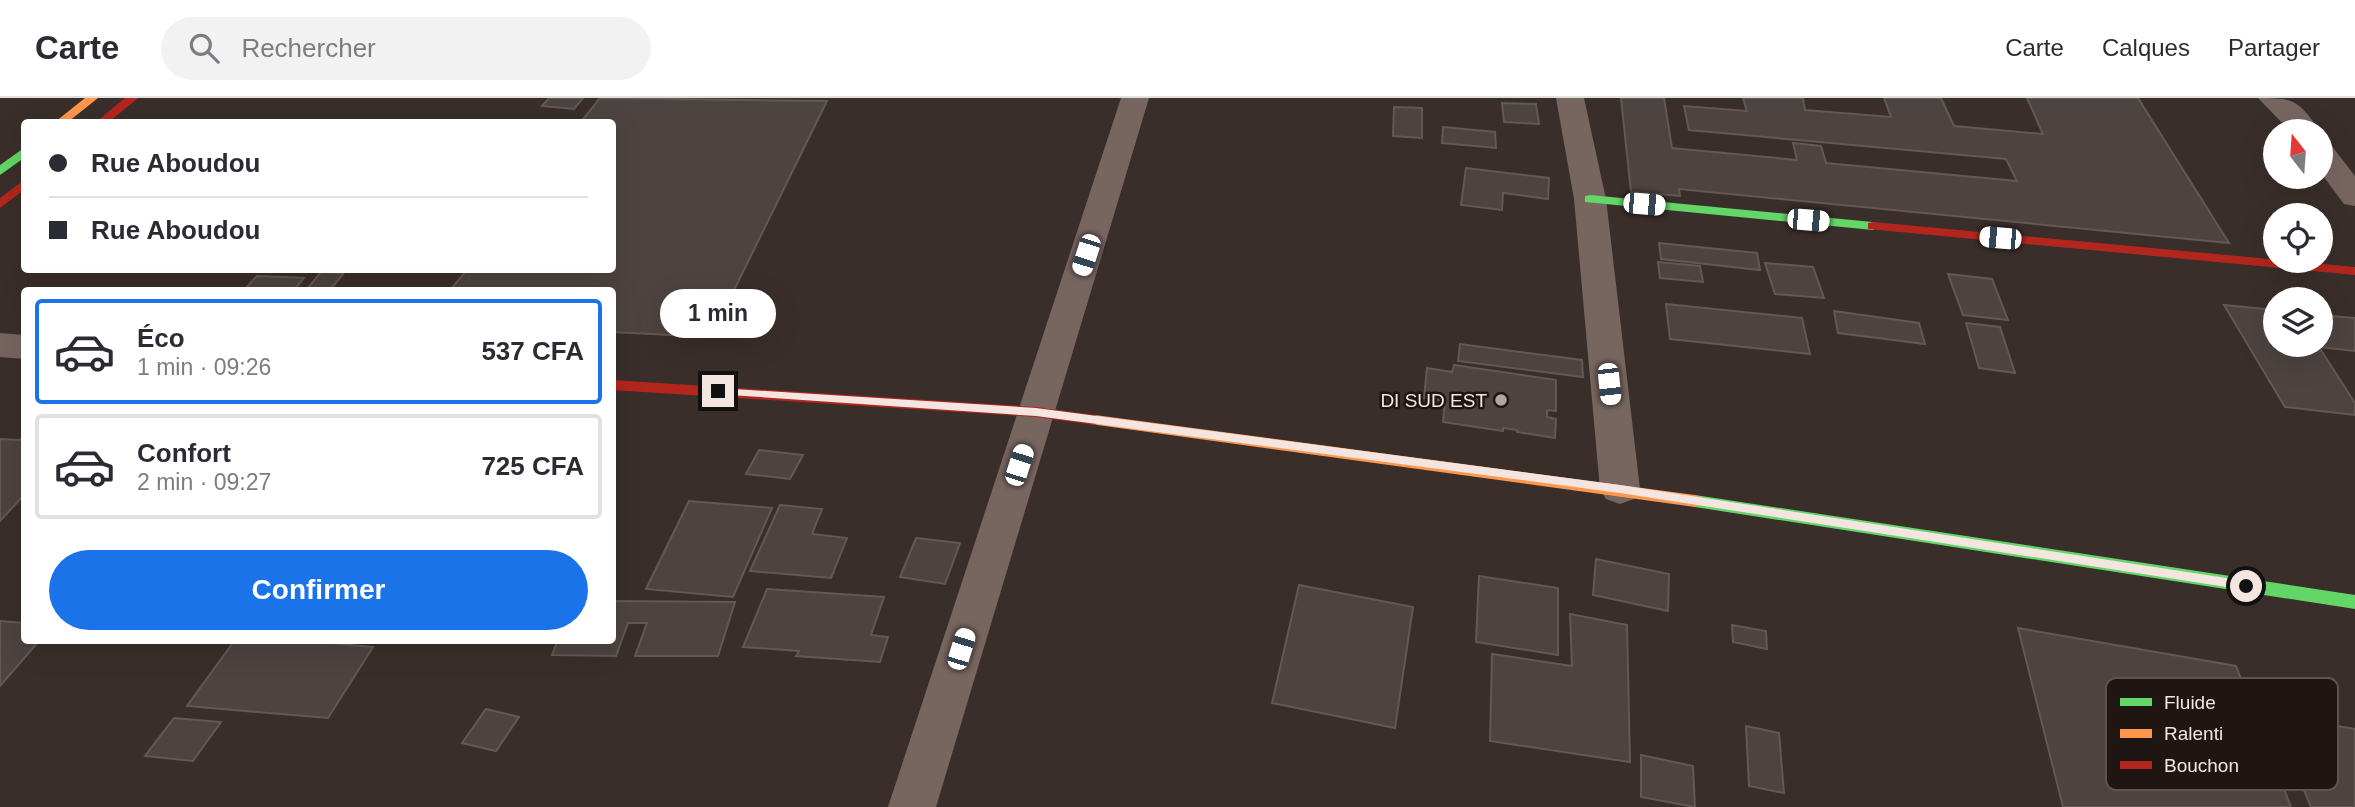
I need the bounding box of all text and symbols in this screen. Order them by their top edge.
search box [161,17,651,80]
text: Carte [35,29,119,66]
icon: search [185,29,223,67]
text: Rechercher [241,33,376,63]
text: Carte [2005,34,2064,61]
text: Calques [2102,34,2190,61]
text: Partager [2228,34,2320,61]
north arrow [2263,119,2333,189]
map controls [2263,119,2333,357]
text: Rue Aboudou [91,148,260,178]
car [1623,192,1666,216]
button: locate [2263,203,2333,273]
car [1787,208,1830,232]
text: Rue Aboudou [91,215,260,245]
car [1979,226,2022,250]
car [1070,232,1103,278]
button: layers [2263,287,2333,357]
callout: 1 min [660,289,776,338]
text: 1 min [688,300,748,326]
icon: car [53,320,116,383]
text: Éco [137,323,185,353]
text: 537 CFA [481,336,584,366]
text: 1 min · 09:26 [137,354,271,380]
car [1597,362,1622,406]
route end [702,375,734,407]
place label: DI SUD EST [1380,390,1487,411]
marker: DI SUD EST [1493,392,1509,408]
icon: car [53,435,116,498]
text: Confort [137,438,231,468]
car [1003,442,1036,488]
text: 725 CFA [481,451,584,481]
text: 2 min · 09:27 [137,469,271,495]
button: Confirmer [49,550,588,630]
route start [2230,570,2262,602]
car [945,626,978,672]
legend [2106,678,2338,790]
text: Fluide [2164,692,2216,713]
text: Ralenti [2164,723,2223,744]
text: Bouchon [2164,755,2239,776]

